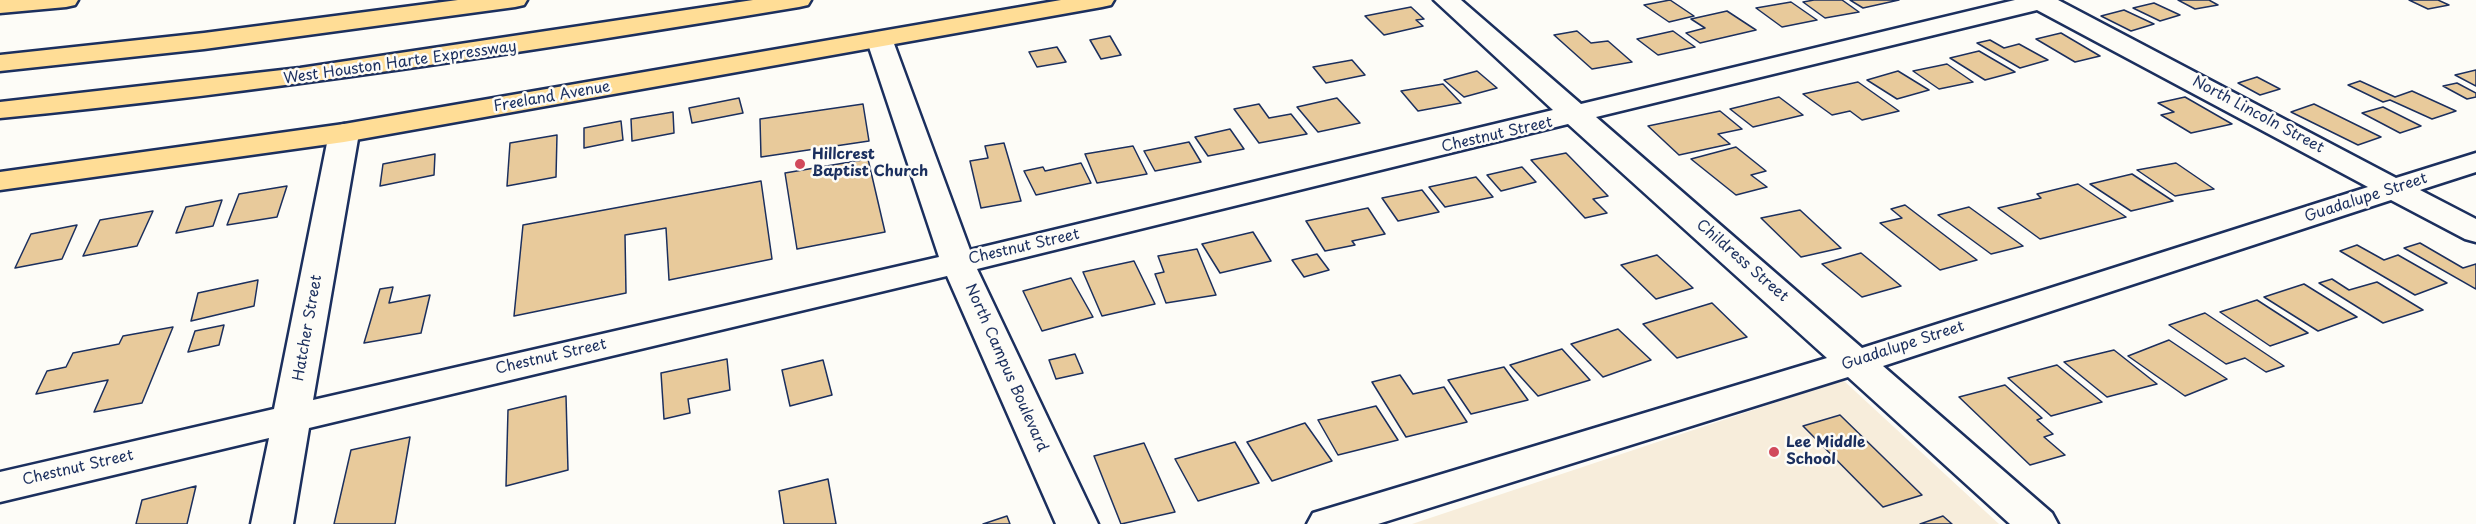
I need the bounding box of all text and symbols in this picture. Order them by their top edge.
street label: West Houston Harte Expressway [282,38,518,88]
street label: North Lincoln Street [2189,73,2327,157]
street label: Freeland Avenue [492,78,612,116]
street label: Chestnut Street [1440,113,1554,157]
place label: Hillcrest Baptist Church [812,146,928,181]
marker: Hillcrest Baptist Church [793,157,807,171]
street label: Guadalupe Street [2302,170,2430,226]
street label: Childress Street [1692,216,1792,306]
street label: Chestnut Street [967,225,1081,269]
street label: Hatcher Street [290,273,326,383]
street label: North Campus Boulevard [961,281,1051,455]
street label: Guadalupe Street [1839,318,1967,374]
street label: Chestnut Street [494,335,608,379]
place label: Lee Middle School [1786,434,1865,469]
marker: Lee Middle School [1767,445,1781,459]
street label: Chestnut Street [21,446,135,490]

